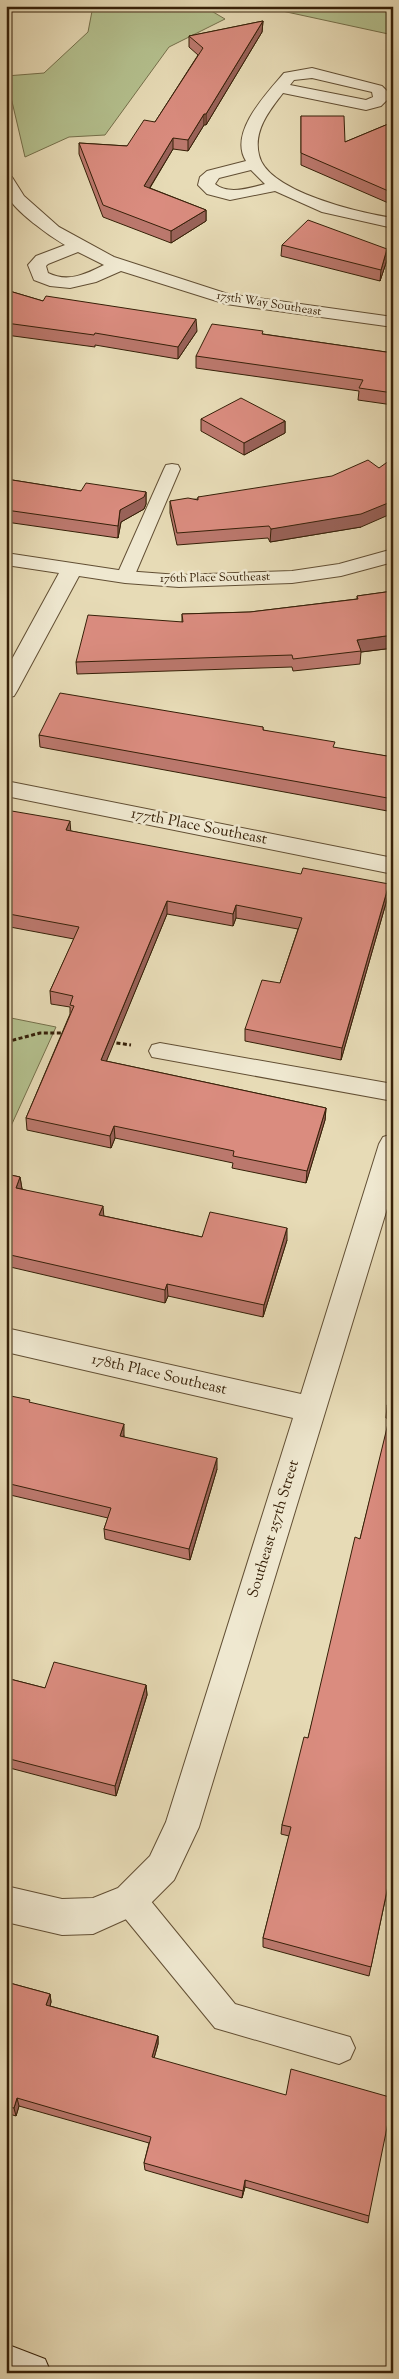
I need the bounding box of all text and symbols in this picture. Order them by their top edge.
street label: 175th Way Southeast [215,287,323,321]
street label: 176th Place Southeast [160,568,270,588]
street label: 177th Place Southeast [129,804,269,850]
street label: 178th Place Southeast [89,1349,229,1401]
street label: Southeast 257th Street [243,1457,305,1601]

